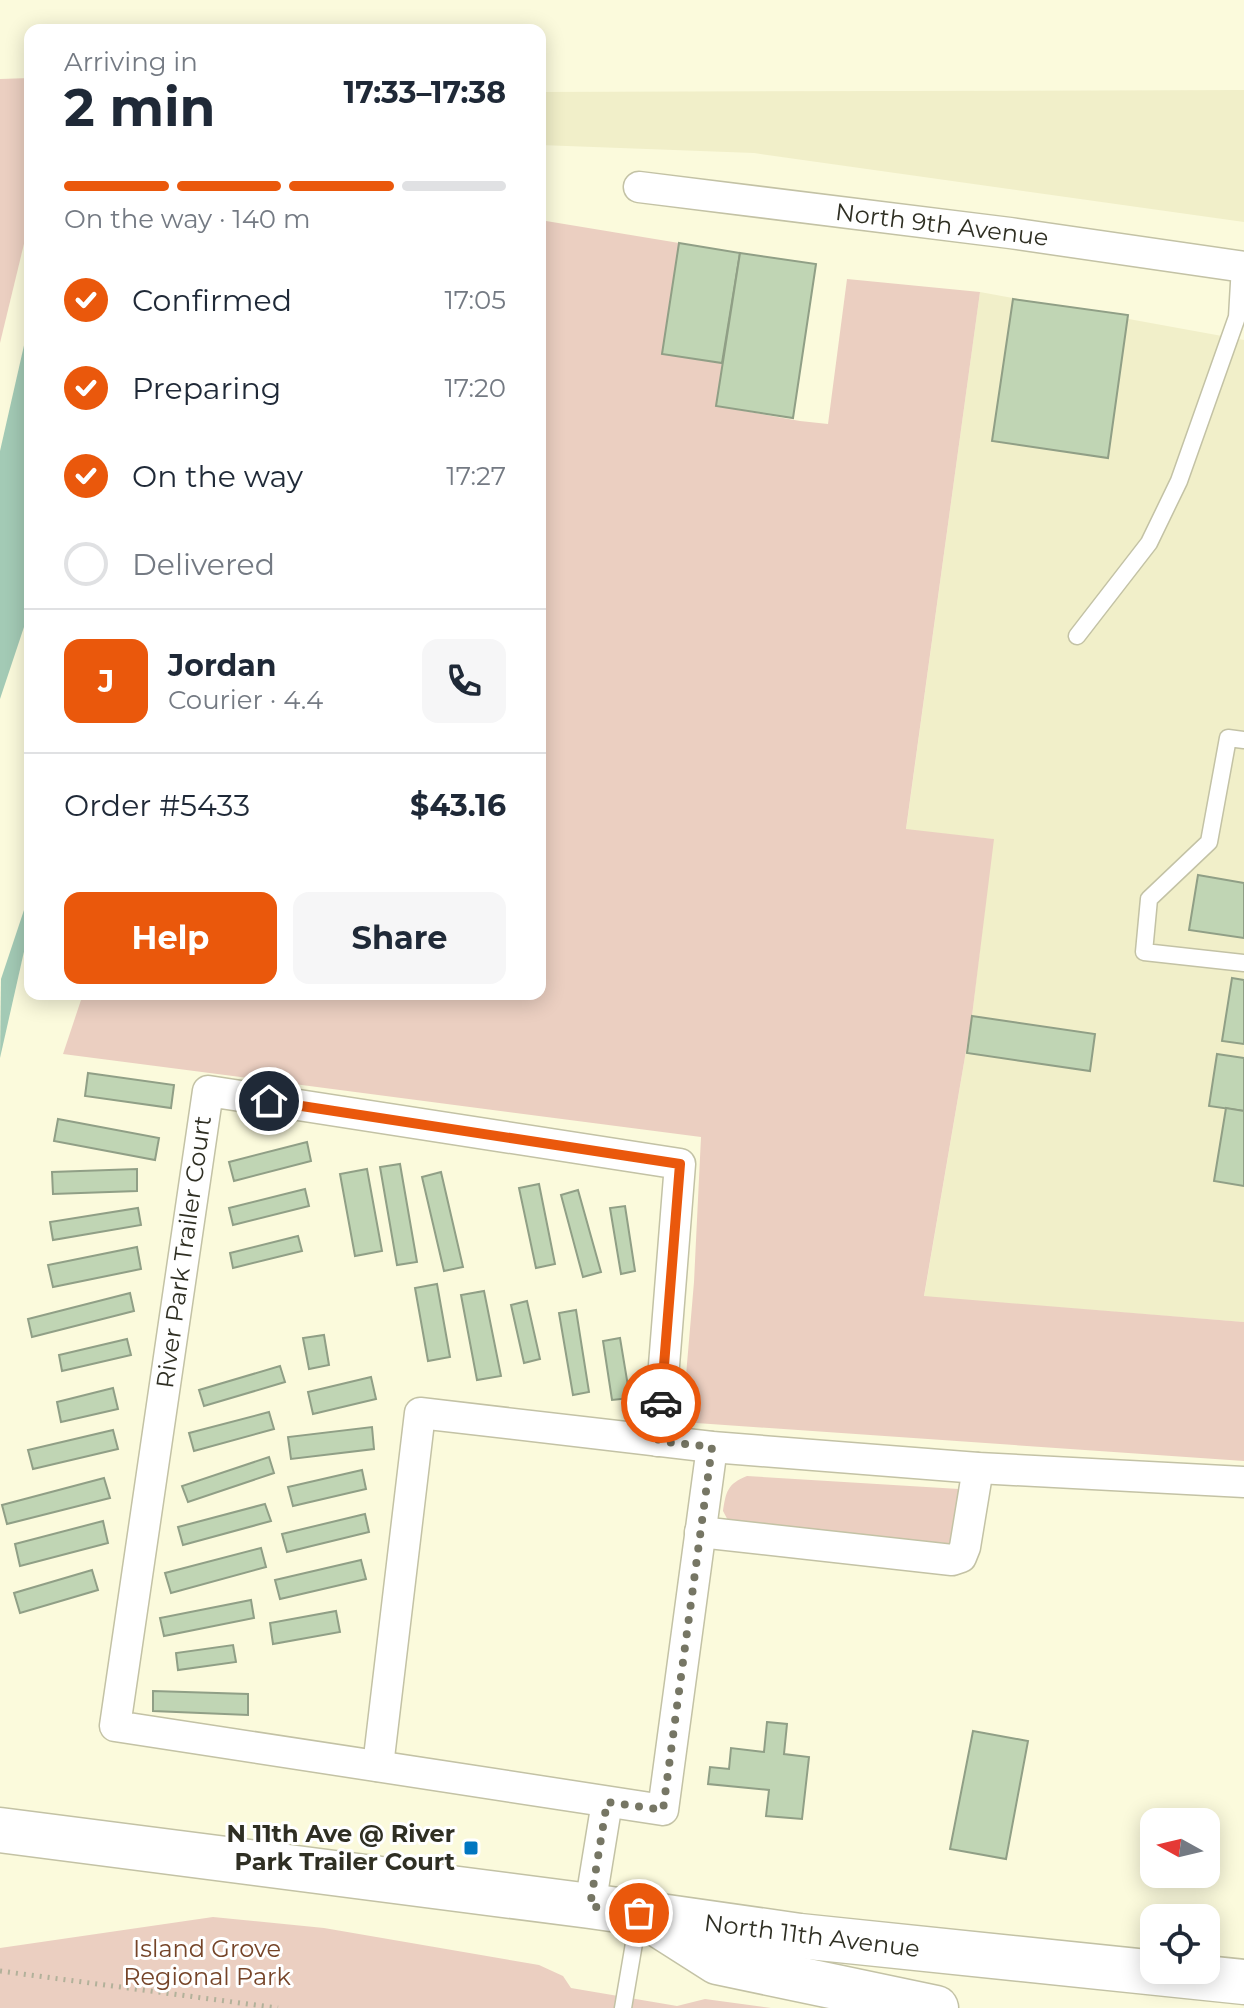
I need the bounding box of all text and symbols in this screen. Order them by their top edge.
text: Arriving in [64,46,198,78]
text: 17:33–17:38 [343,74,506,111]
text: 2 min [64,76,216,139]
street label: North 9th Avenue [834,197,1050,252]
text: On the way · 140 m [64,203,310,235]
icon: check [64,278,108,322]
text: Confirmed [132,282,292,319]
text: 17:05 [444,284,506,316]
icon: check [64,366,108,410]
text: Preparing [132,370,281,407]
text: 17:20 [444,372,506,404]
icon: check [64,454,108,498]
text: On the way [132,458,303,495]
text: 17:27 [446,460,506,492]
text: Delivered [132,546,275,583]
button: phone [422,639,506,723]
text: Jordan [168,647,277,684]
text: J [98,663,114,700]
text: Courier · 4.4 [168,684,323,716]
text: Order #5433 [64,787,250,824]
text: $43.16 [410,787,506,824]
button: Help [64,892,277,984]
button: Share [293,892,506,984]
pin [235,1067,303,1135]
icon: home [247,1079,291,1123]
street label: River Park Trailer Court [150,1114,217,1390]
courier [621,1363,701,1443]
icon: car [639,1381,683,1425]
north arrow [1140,1808,1220,1888]
map controls [1140,1808,1220,1984]
place label: N 11th Ave @ River Park Trailer Court [227,1819,456,1876]
marker: N 11th Ave @ River Park Trailer Court [462,1839,480,1857]
pin [605,1879,673,1947]
icon: bag [617,1891,661,1935]
button: locate [1140,1904,1220,1984]
street label: North 11th Avenue [703,1908,922,1963]
park label: Island Grove Regional Park [123,1934,292,1991]

